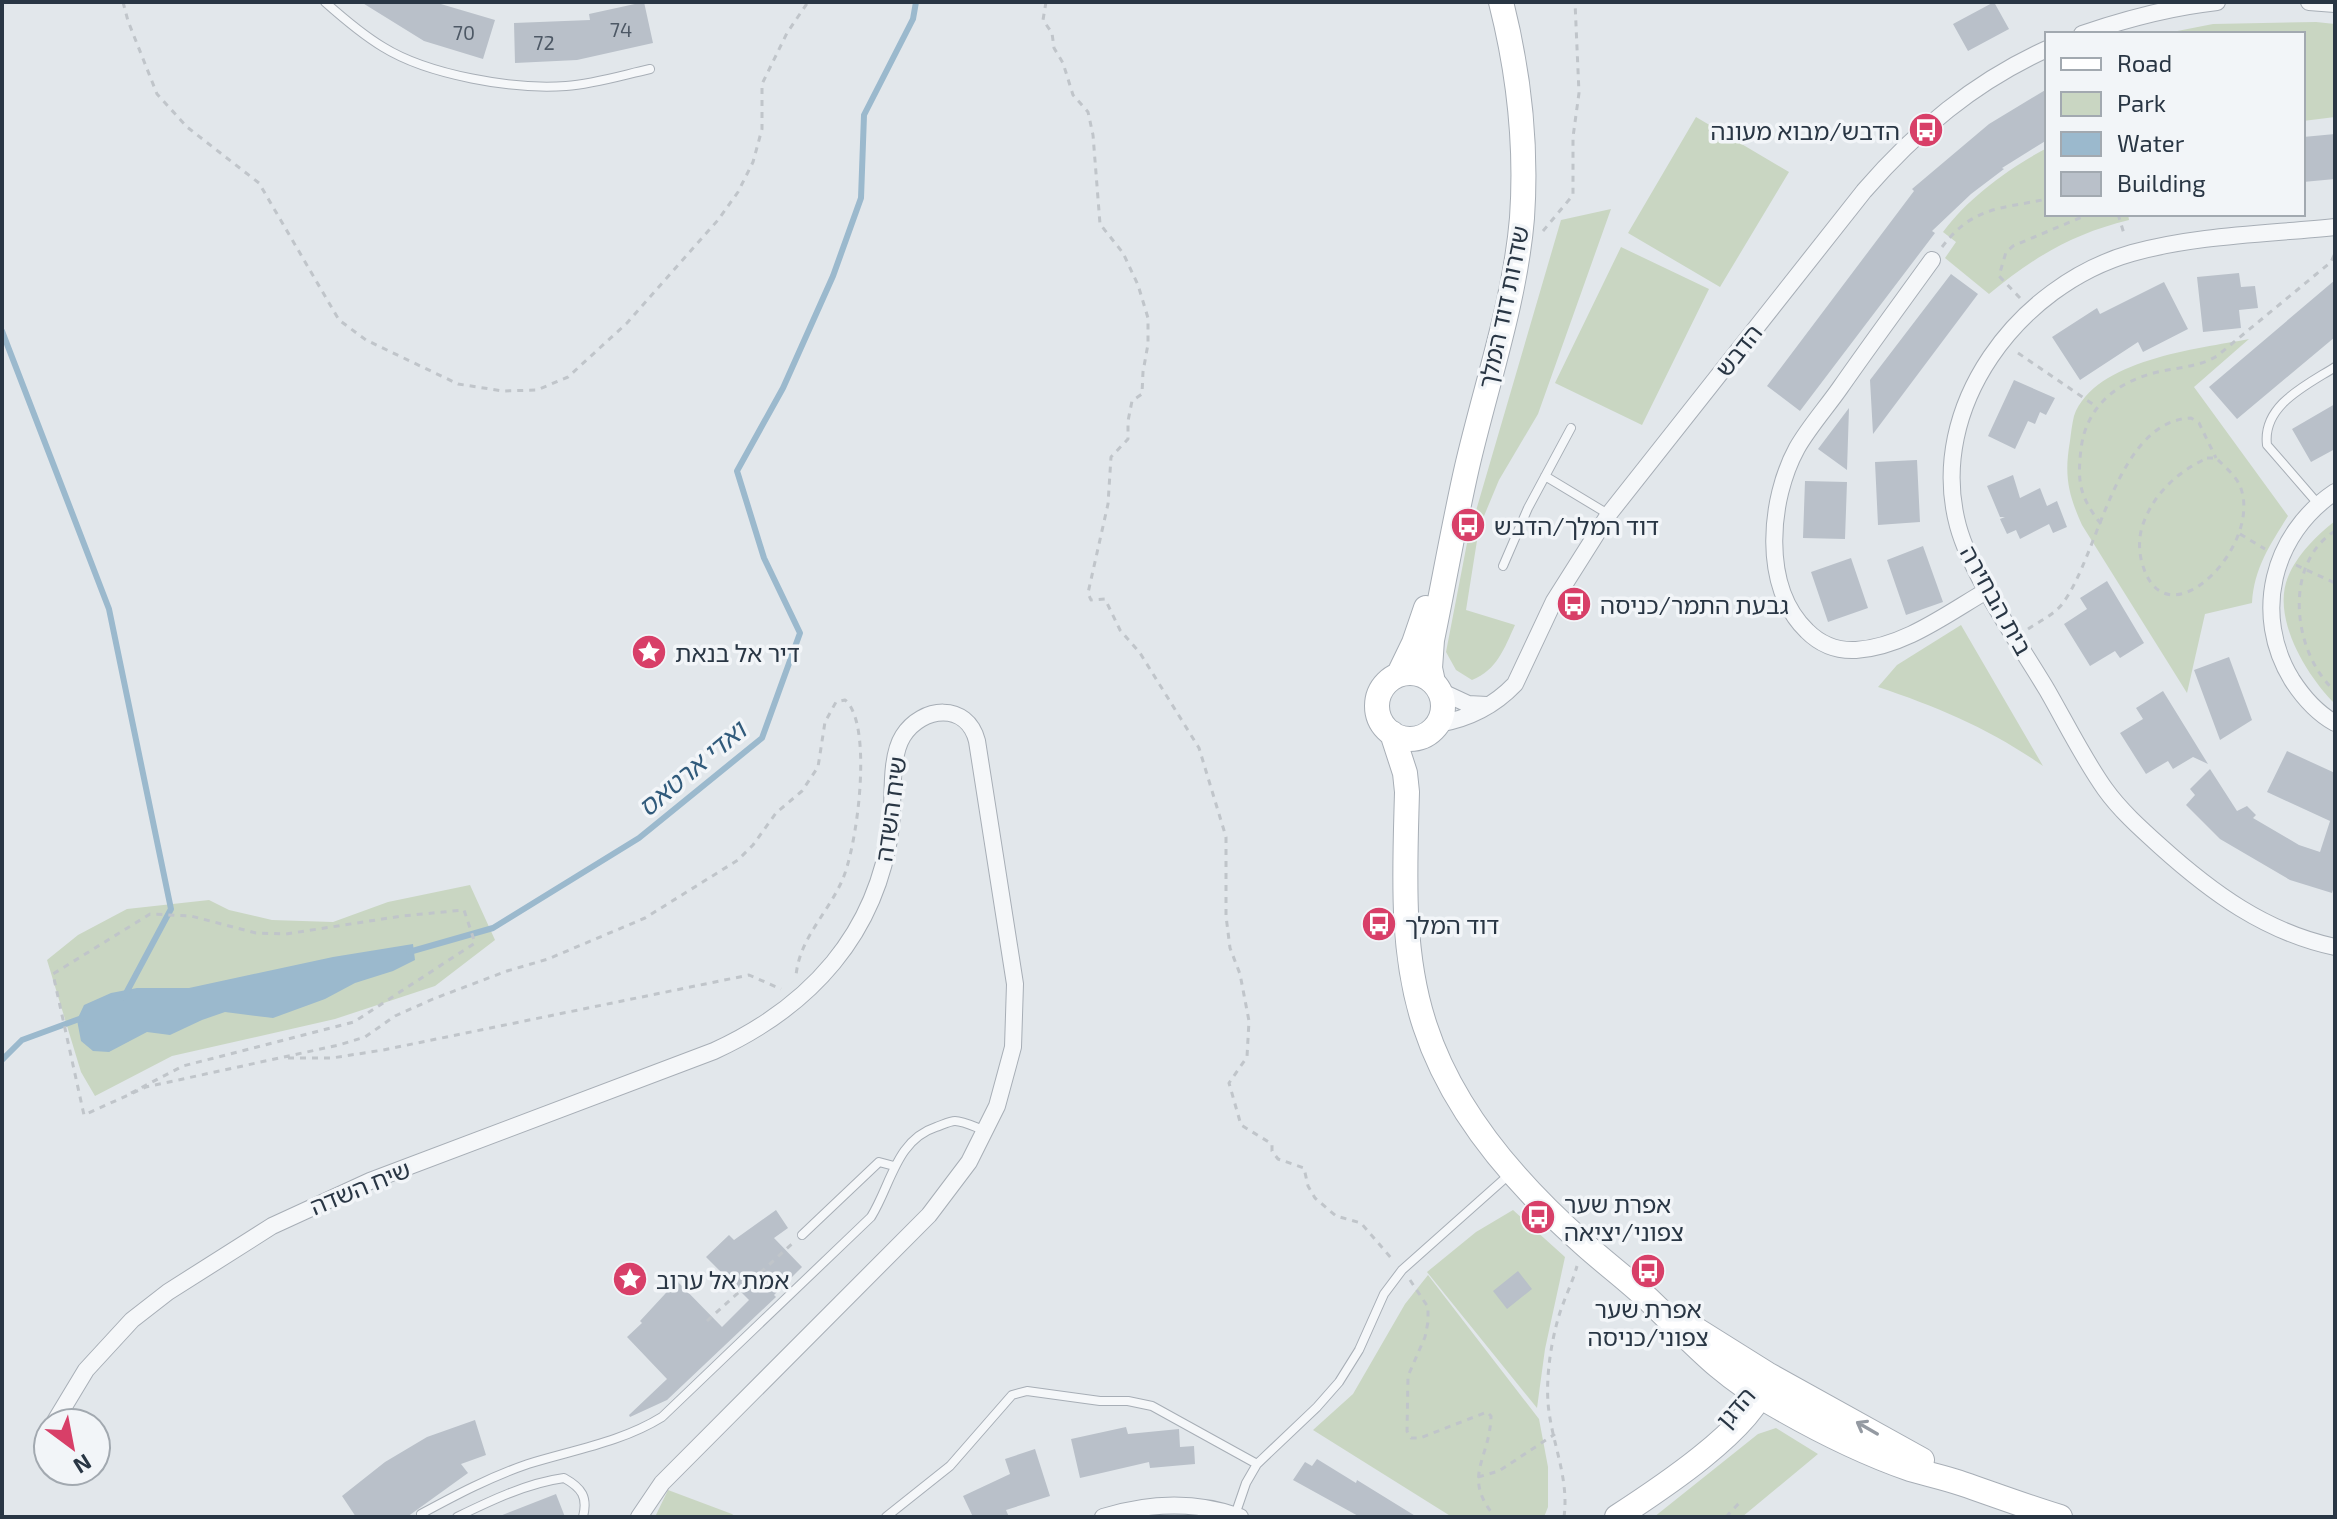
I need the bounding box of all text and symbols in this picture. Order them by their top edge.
house number: 74 [610,17,632,41]
house number: 70 [453,20,475,44]
house number: 72 [533,30,555,54]
legend [2045,32,2305,216]
text: Road [2117,48,2172,77]
text: Park [2117,88,2166,117]
bus stop icon: הדבש/מבוא מעונה [1907,111,1945,149]
place label: הדבש/מבוא מעונה [1710,116,1900,145]
text: Water [2117,128,2185,157]
text: Building [2117,168,2206,197]
street label: שדרות דוד המלך [1472,223,1534,391]
street label: הדבש [1709,318,1767,382]
bus stop icon: דוד המלך/הדבש [1449,506,1487,544]
place label: דוד המלך/הדבש [1494,511,1659,540]
street label: בית הבחירה [1955,540,2039,660]
bus stop icon: גבעת התמר/כניסה [1555,585,1593,623]
place label: גבעת התמר/כניסה [1600,590,1789,619]
place icon: דיר אל בנאת [630,633,668,671]
place label: דיר אל בנאת [675,638,800,667]
water label: ואדי ארטאס [631,713,753,822]
street label: שיח השדה [868,755,912,863]
bus stop icon: דוד המלך [1360,905,1398,943]
place label: דוד המלך [1405,910,1499,939]
street label: שיח השדה [306,1154,414,1220]
place label: אפרת שער צפוני/יציאה [1564,1189,1684,1246]
bus stop icon: אפרת שער צפוני/יציאה [1519,1198,1557,1236]
bus stop icon: אפרת שער צפוני/כניסה [1629,1252,1667,1290]
place icon: אמת אל ערוב [611,1260,649,1298]
place label: אמת אל ערוב [656,1265,789,1294]
place label: אפרת שער צפוני/כניסה [1587,1294,1709,1351]
street label: הדגן [1709,1381,1761,1433]
north arrow [32,1407,112,1487]
one-way arrow [1856,1420,1879,1436]
text: N [70,1450,97,1480]

